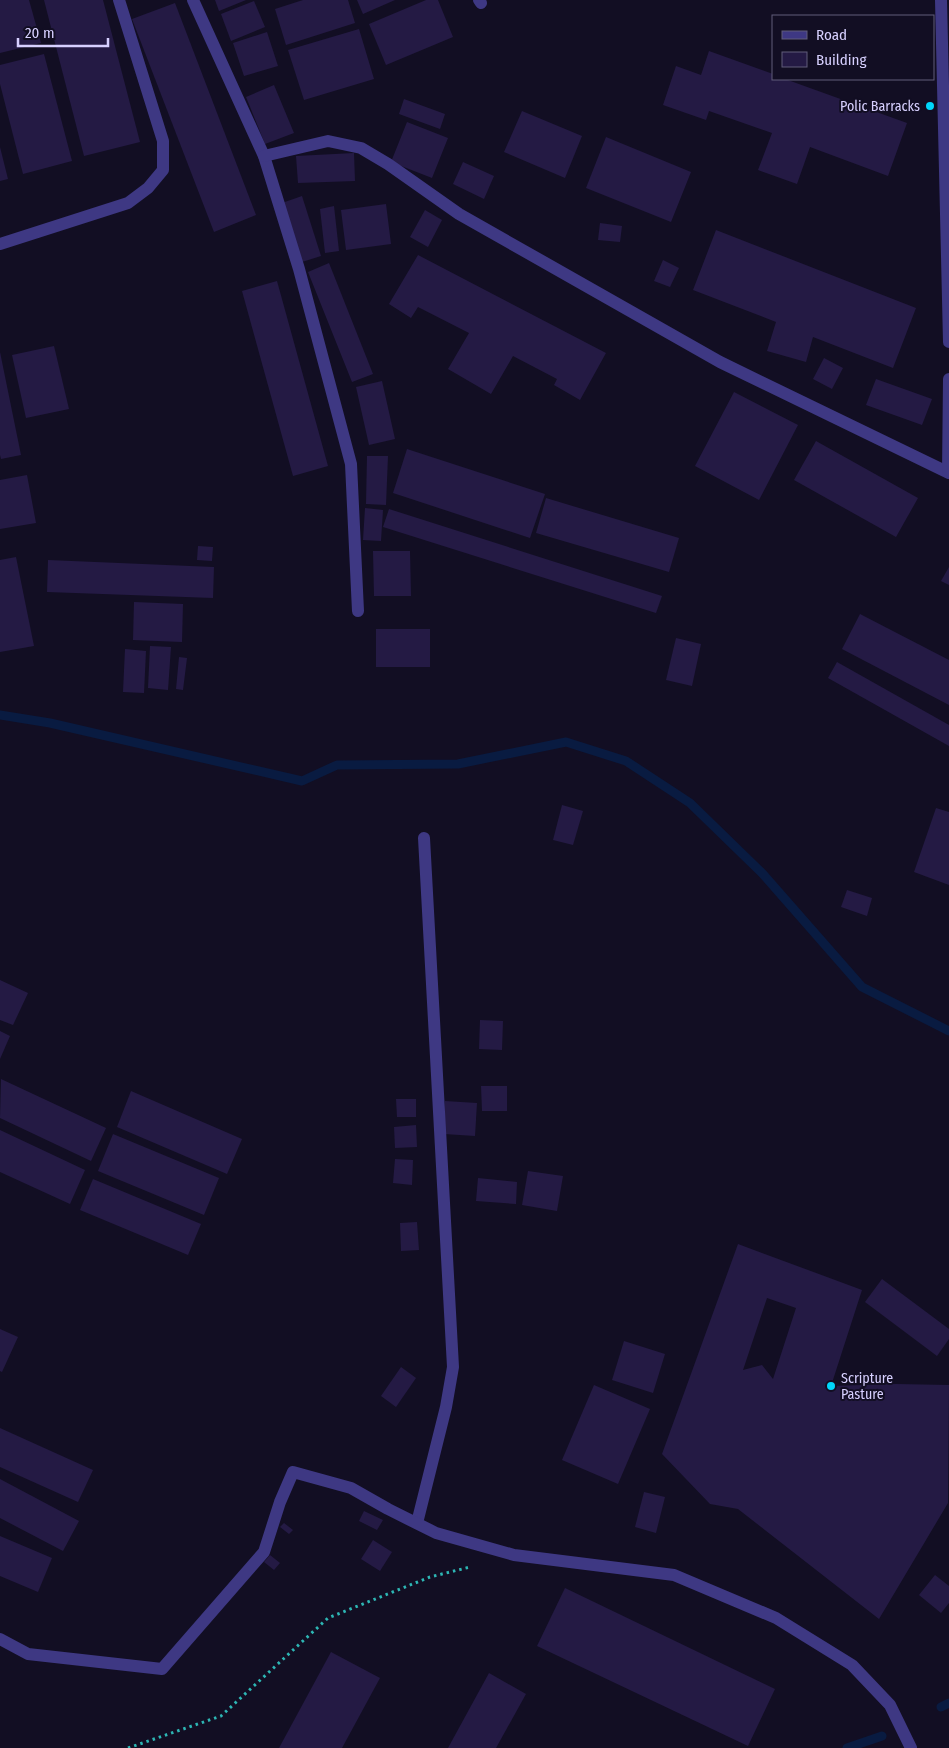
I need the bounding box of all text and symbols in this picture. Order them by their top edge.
scale bar [18,15,108,47]
legend [772,15,934,80]
text: 20 m [25,24,55,42]
text: Road [816,26,847,44]
text: Building [816,51,867,69]
place label: Polic Barracks [840,98,920,115]
marker: Polic Barracks [924,100,936,112]
place label: Scripture Pasture [841,1370,893,1403]
marker: Scripture Pasture [825,1380,837,1392]

